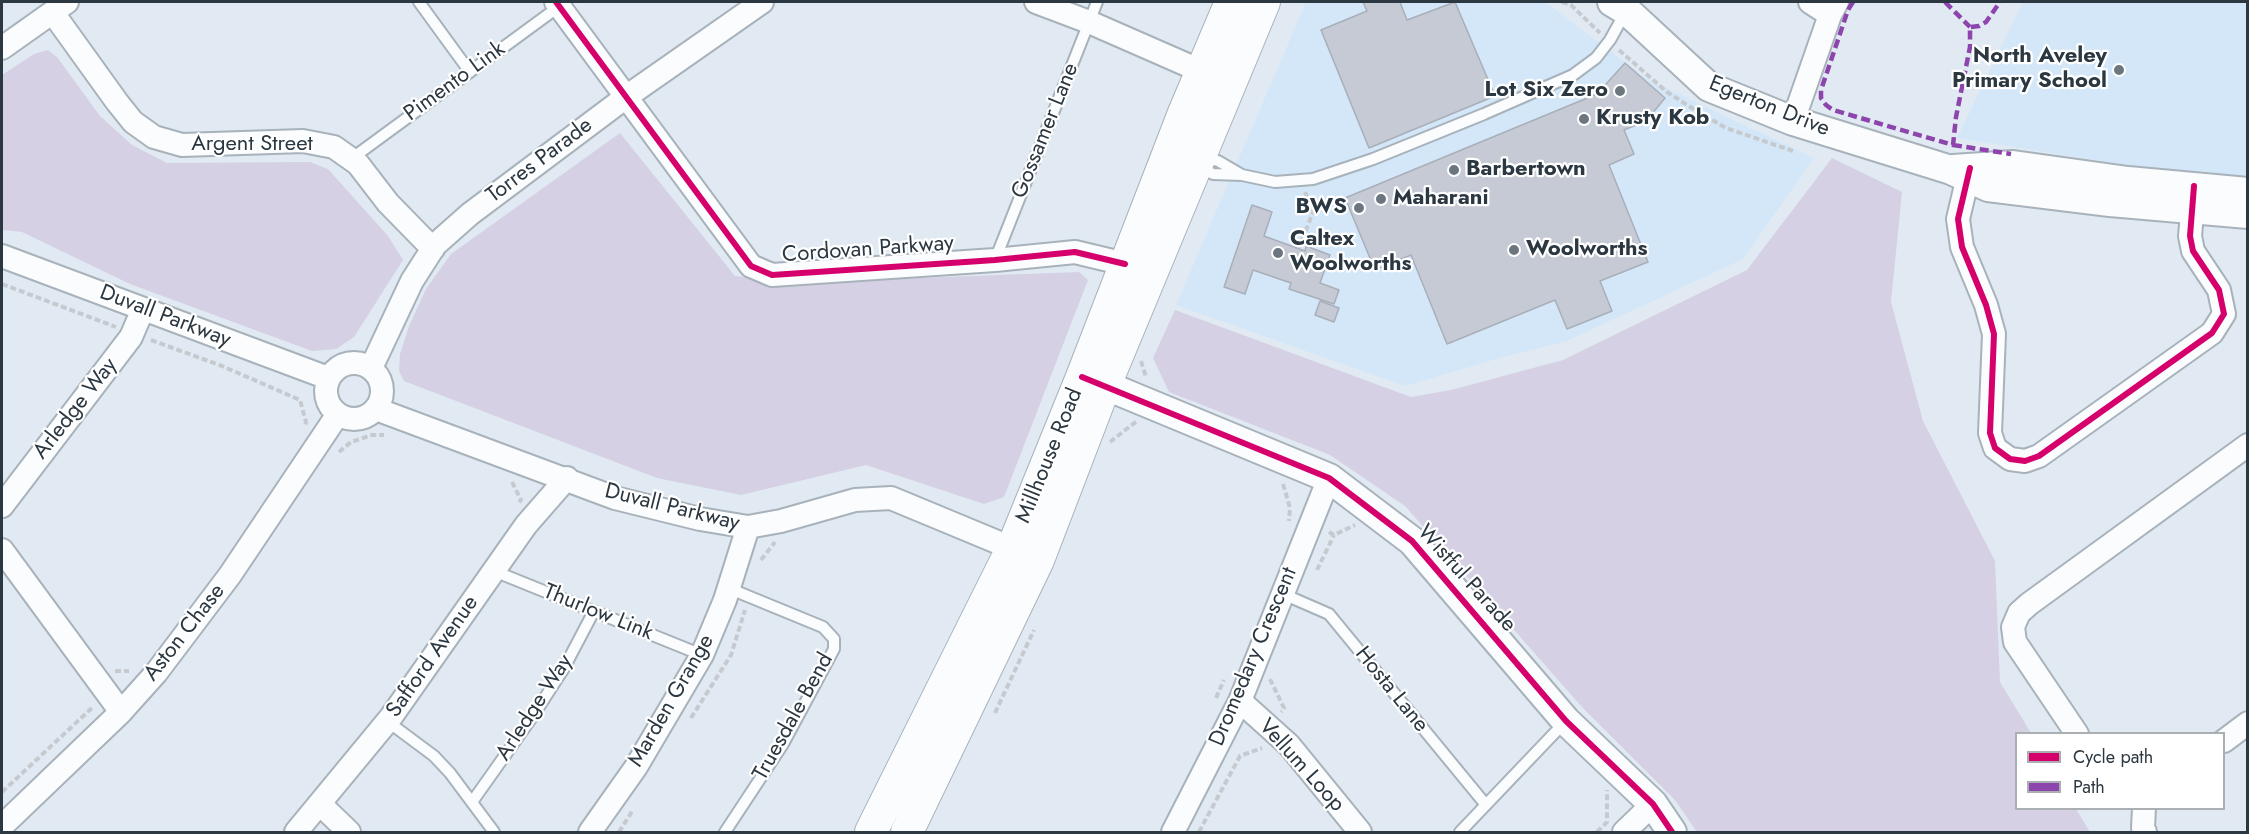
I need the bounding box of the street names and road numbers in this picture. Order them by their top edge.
street label: Pimento Link [399,36,511,128]
street label: Gossamer Lane [1007,60,1085,202]
street label: Egerton Drive [1705,71,1833,143]
street label: Torres Parade [482,113,598,209]
street label: Argent Street [191,132,313,158]
street label: Cordovan Parkway [781,231,955,269]
street label: Duvall Parkway [96,280,234,354]
street label: Arledge Way [28,353,124,465]
street label: Millhouse Road [1011,385,1089,527]
street label: Duvall Parkway [602,478,742,538]
street label: Wistful Parade [1411,520,1521,638]
street label: Dromedary Crescent [1204,564,1304,750]
street label: Aston Chase [139,579,231,687]
street label: Thurlow Link [539,579,657,647]
street label: Safford Avenue [381,591,485,723]
street label: Marden Grange [623,630,721,772]
street label: Hosta Lane [1349,642,1433,738]
street label: Truesdale Bend [748,649,840,785]
street label: Arledge Way [491,650,579,766]
street label: Vellum Loop [1252,714,1350,818]

